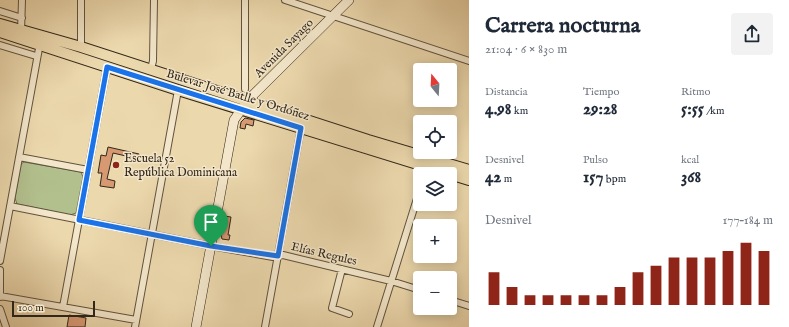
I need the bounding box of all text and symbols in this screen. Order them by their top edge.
text: Carrera nocturna [485,12,640,40]
button: share [731,13,773,55]
street label: Avenida Sayago [251,15,317,81]
text: 21:04 · 6 × 830 m [485,41,567,58]
north arrow [413,63,457,107]
map controls [413,63,457,315]
street label: Bulevar José Batlle y Ordóñez [164,66,312,125]
text: Distancia [485,85,527,99]
text: Tiempo [583,85,619,99]
text: Ritmo [681,85,710,99]
text: 4.98 [485,99,511,120]
text: 29:28 [583,99,618,120]
text: 5:55 [681,99,704,120]
text: km [511,104,528,118]
text: /km [704,104,725,118]
button: locate [413,115,457,159]
place label: Escuela 52 República Dominicana [124,151,238,181]
text: Desnivel [485,153,524,167]
text: Pulso [583,153,608,167]
text: kcal [681,153,699,167]
marker: Escuela 52 República Dominicana [111,160,121,170]
button: layers [413,167,457,211]
text: 42 [485,167,501,188]
text: 157 [583,167,603,188]
text: 368 [681,167,701,188]
text: m [501,172,512,186]
text: bpm [603,172,626,186]
pin [194,205,228,246]
icon: arrive [200,211,222,233]
text: Desnivel [485,212,532,229]
text: 177–184 m [722,212,773,229]
button: + [413,219,457,263]
street label: Elías Regules [290,239,358,269]
button: − [413,271,457,315]
scale bar [12,299,95,318]
text: 100 m [18,301,44,315]

